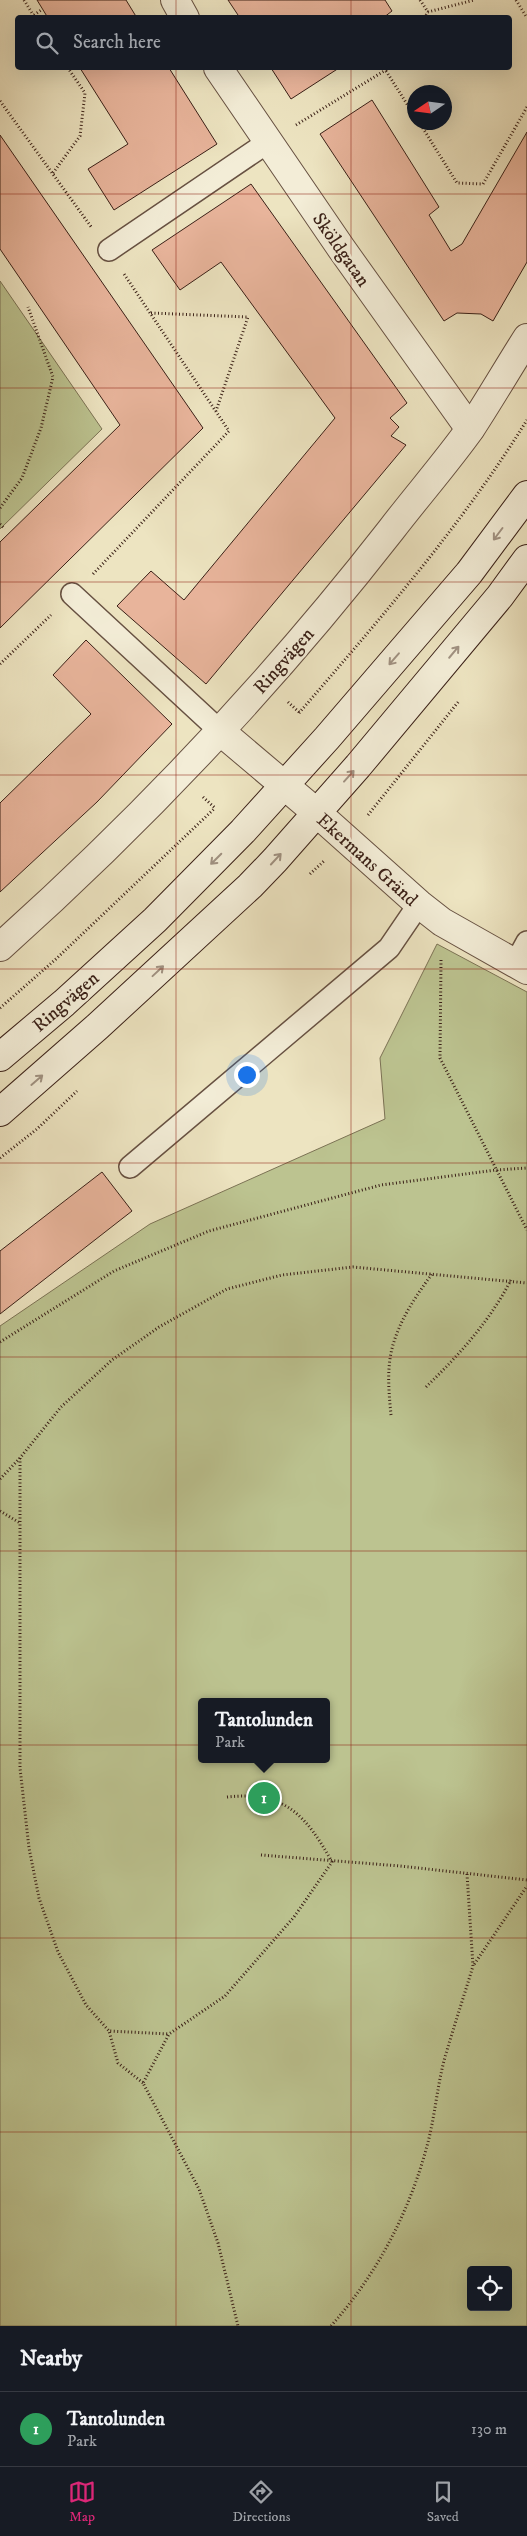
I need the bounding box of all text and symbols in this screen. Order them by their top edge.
search box [15,15,512,70]
icon: search [33,29,61,57]
text: Search here [73,31,161,54]
north arrow [407,85,452,130]
street label: Sköldgatan [307,208,375,291]
one-way arrow [492,527,503,540]
street label: Ringvägen [249,623,319,699]
one-way arrow [448,646,459,659]
one-way arrow [389,652,400,665]
one-way arrow [344,770,355,783]
street label: Ekermans Gränd [312,809,423,912]
one-way arrow [210,852,222,864]
one-way arrow [270,853,282,866]
one-way arrow [151,965,164,977]
street label: Ringvägen [28,967,104,1037]
your location [234,1062,260,1088]
one-way arrow [30,1074,43,1085]
popup [198,1698,330,1763]
text: Tantolunden [215,1709,313,1732]
text: Park [215,1732,245,1752]
pin: 1 [248,1779,280,1817]
map controls [467,2266,512,2311]
button: locate [467,2266,512,2311]
text: Nearby [20,2346,82,2372]
text: Tantolunden [67,2408,165,2431]
text: 1 [33,2419,39,2439]
text: 130 m [471,2419,507,2439]
text: Park [67,2431,97,2451]
tab: Map [68,2478,96,2526]
tab: Directions [232,2478,290,2526]
tab: Saved [427,2478,459,2526]

